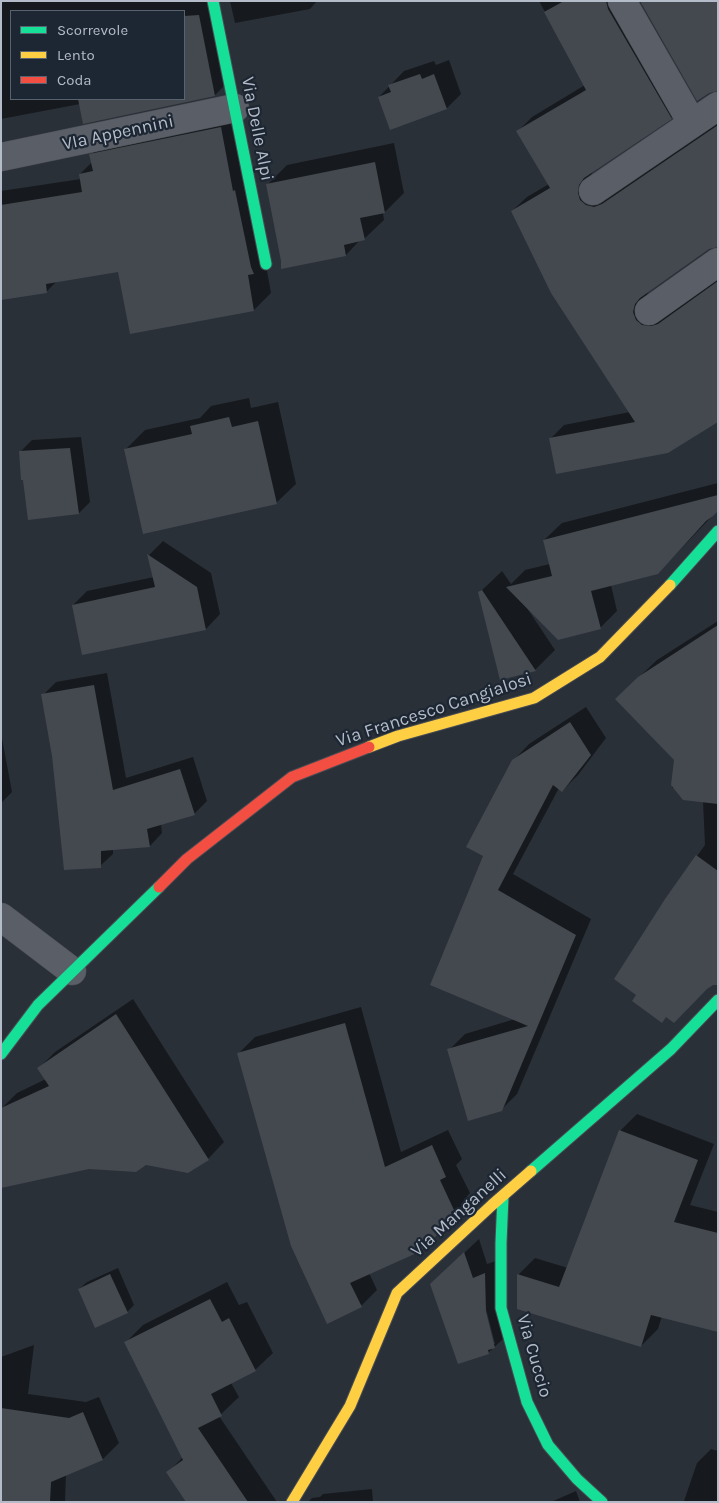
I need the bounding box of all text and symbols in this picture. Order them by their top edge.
legend [10,10,185,100]
text: Scorrevole [57,21,128,39]
text: Lento [57,46,95,64]
text: Coda [57,71,92,89]
street label: Via Delle Alpi [236,75,278,183]
street label: VIa Appennini [60,111,176,155]
street label: Via Francesco Cangialosi [333,668,535,752]
street label: Via Manganelli [407,1164,511,1262]
street label: Via Cuccio [512,1312,556,1400]

